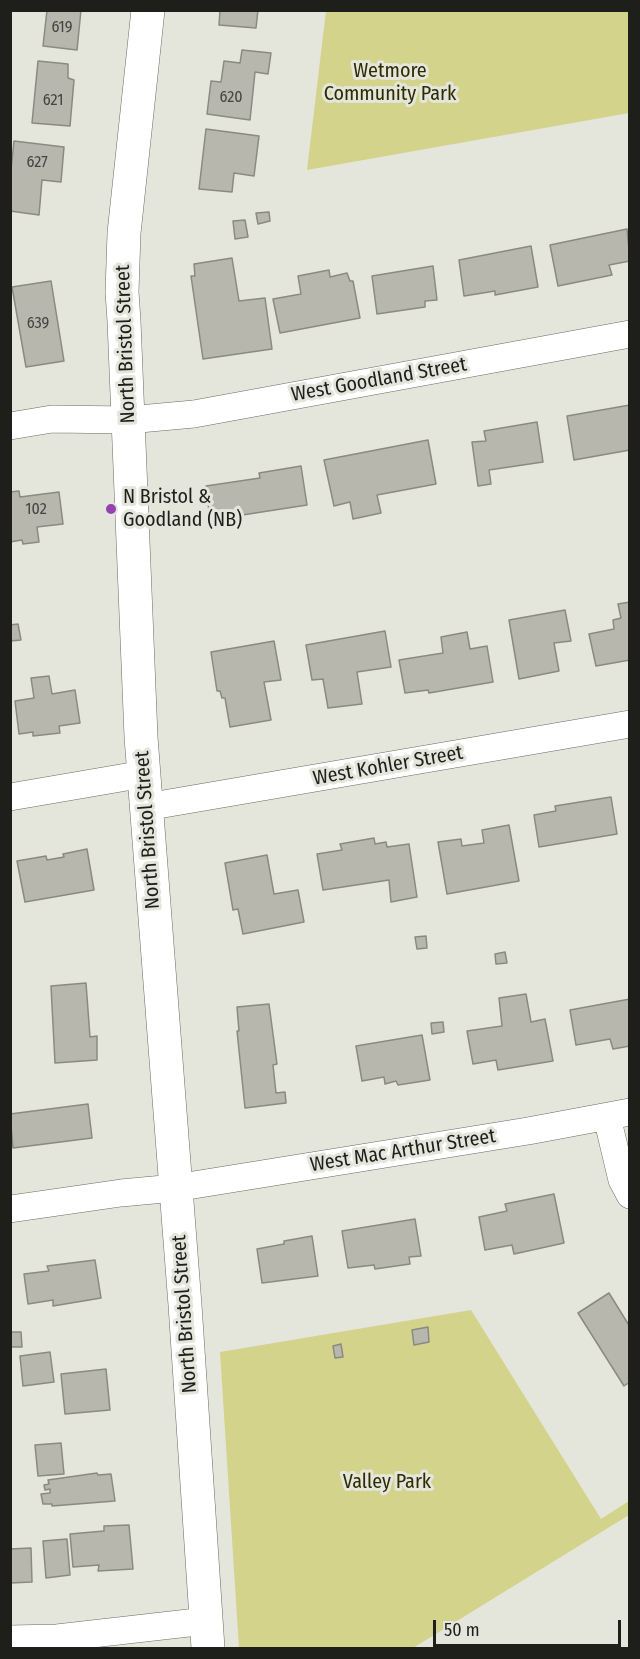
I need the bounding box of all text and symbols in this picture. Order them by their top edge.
house number: 619 [51,18,73,38]
park label: Wetmore Community Park [324,59,456,106]
house number: 620 [219,88,243,108]
house number: 621 [43,91,63,111]
house number: 627 [26,153,48,173]
street label: North Bristol Street [111,264,141,424]
house number: 639 [27,314,49,334]
street label: West Goodland Street [289,353,469,407]
place label: N Bristol & Goodland (NB) [123,485,242,532]
house number: 102 [25,500,47,520]
marker: N Bristol & Goodland (NB) [104,502,118,516]
street label: West Kohler Street [311,741,465,791]
street label: North Bristol Street [130,750,166,910]
street label: West Mac Arthur Street [308,1124,498,1178]
street label: North Bristol Street [167,1234,203,1394]
park label: Valley Park [343,1470,431,1494]
scale bar [436,1608,624,1646]
text: 50 m [444,1619,480,1641]

